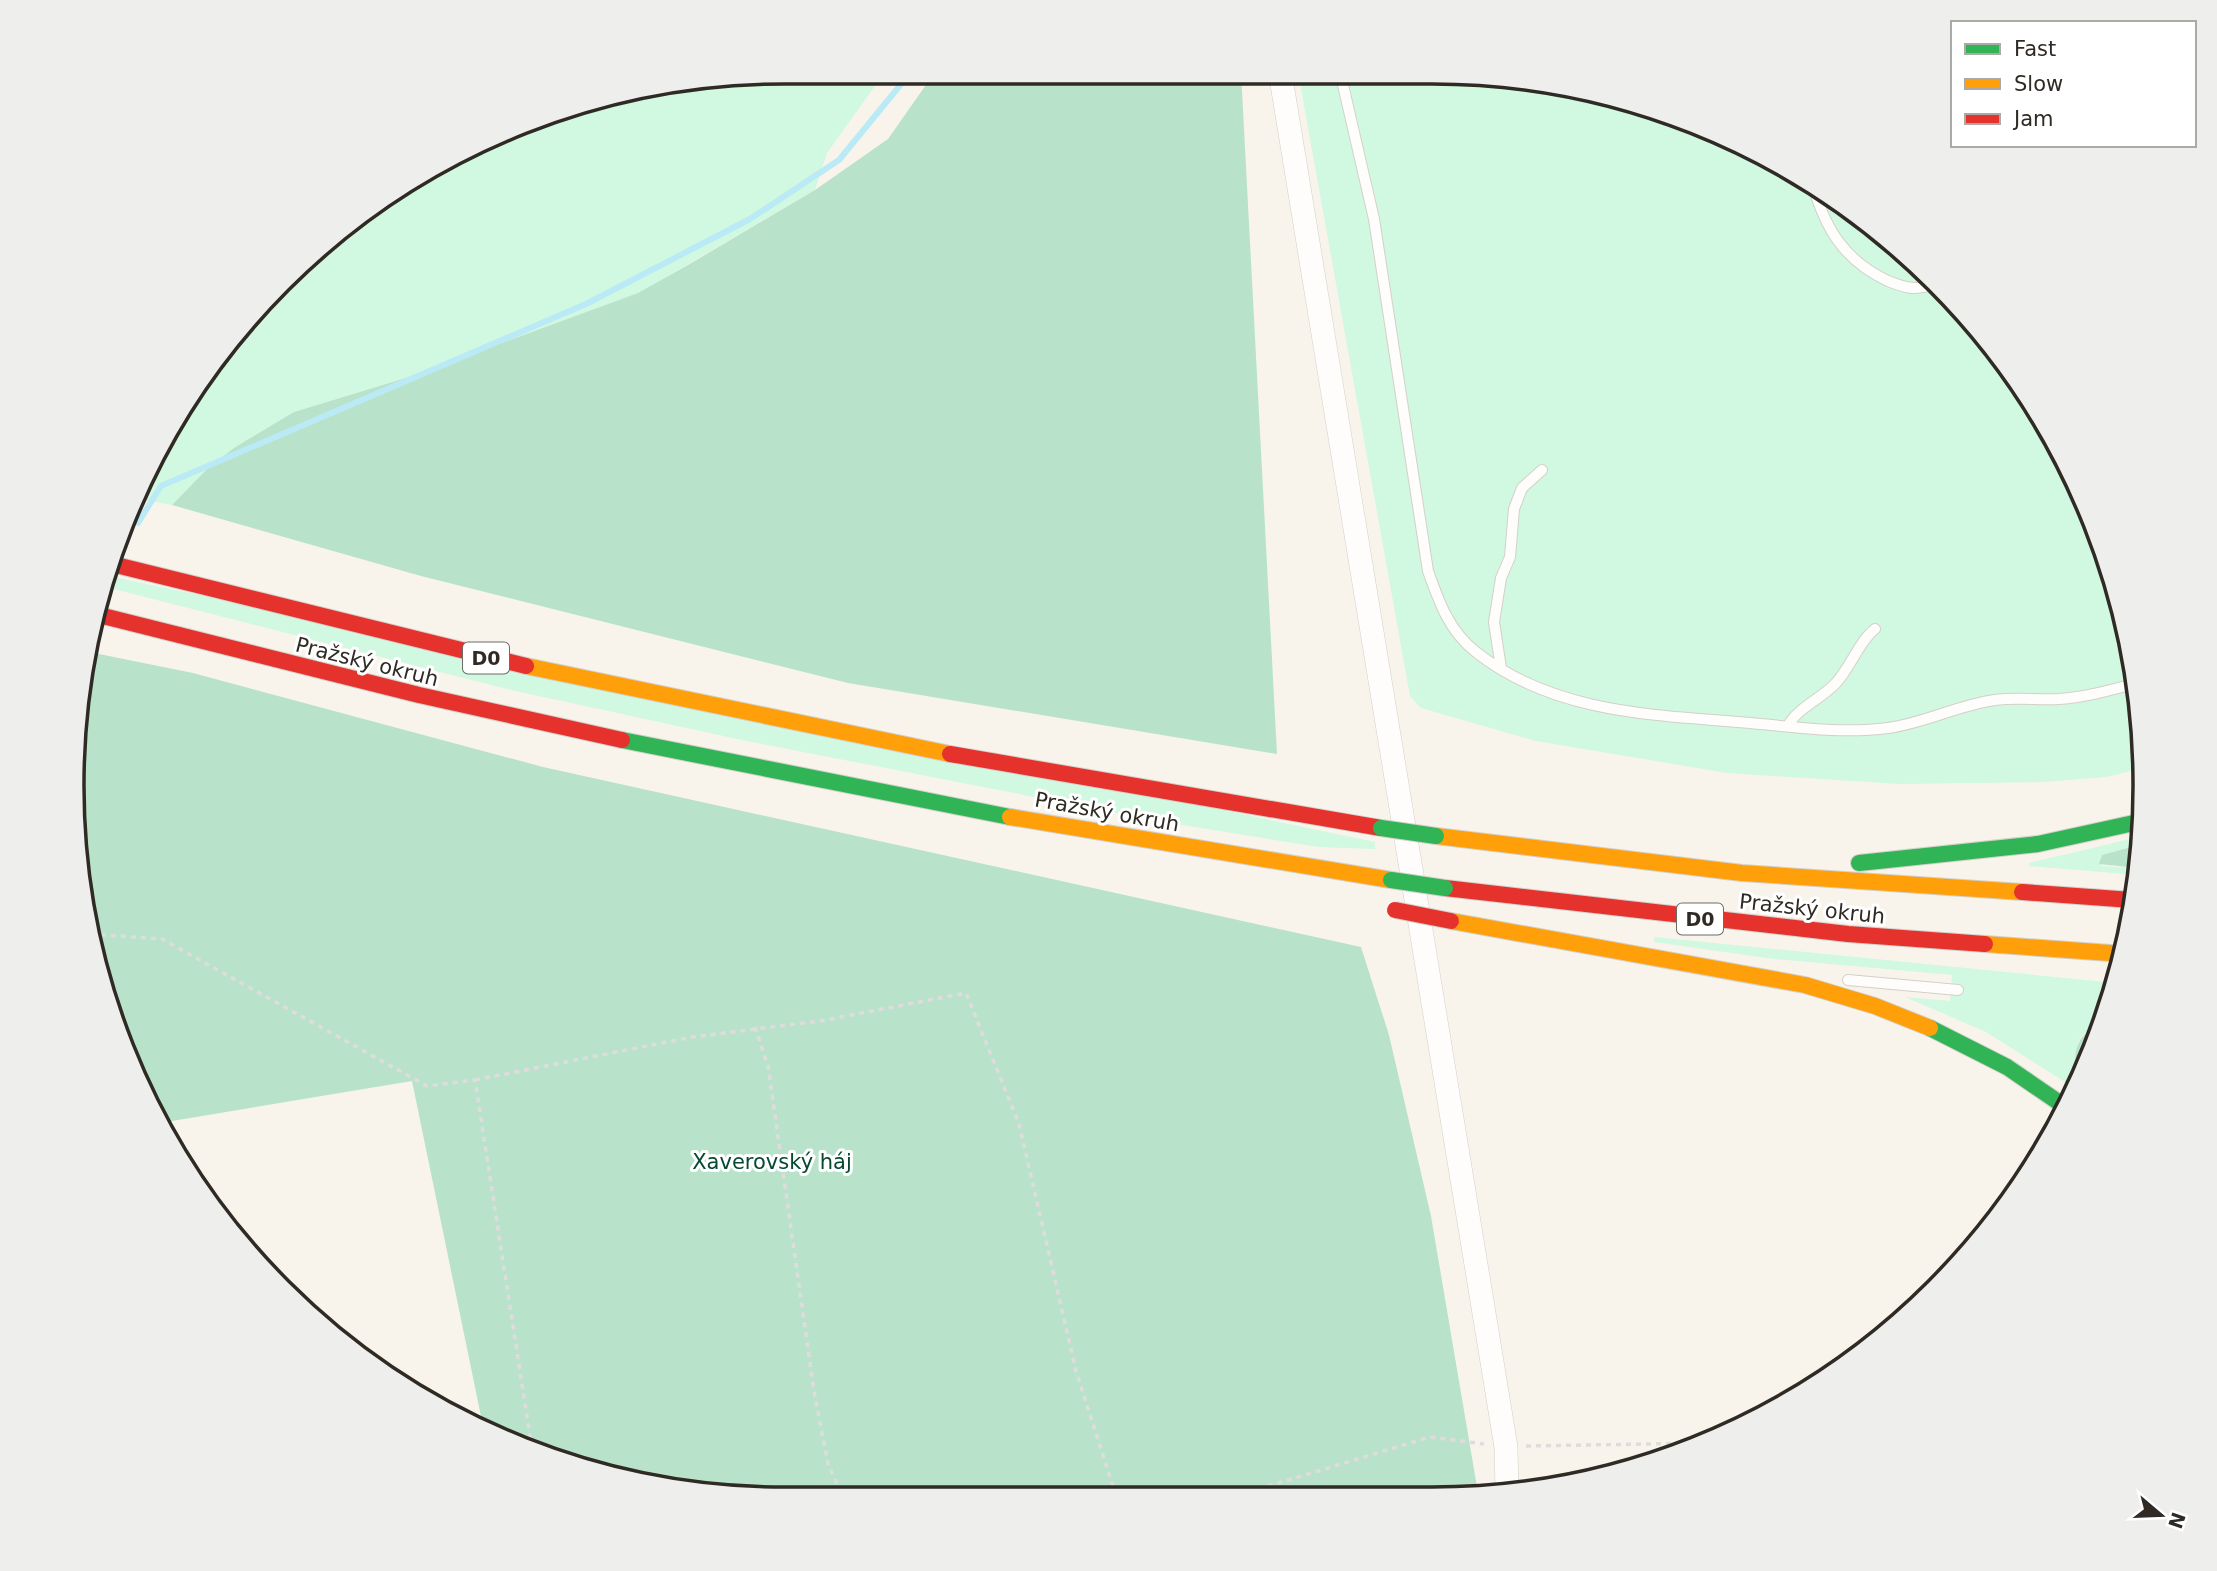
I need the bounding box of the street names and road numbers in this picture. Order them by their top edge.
street label: Pražský okruh [293,633,441,691]
road number: D0 [463,642,509,674]
street label: Pražský okruh [1033,787,1181,837]
street label: Pražský okruh [1738,889,1886,929]
road number: D0 [1677,903,1723,934]

